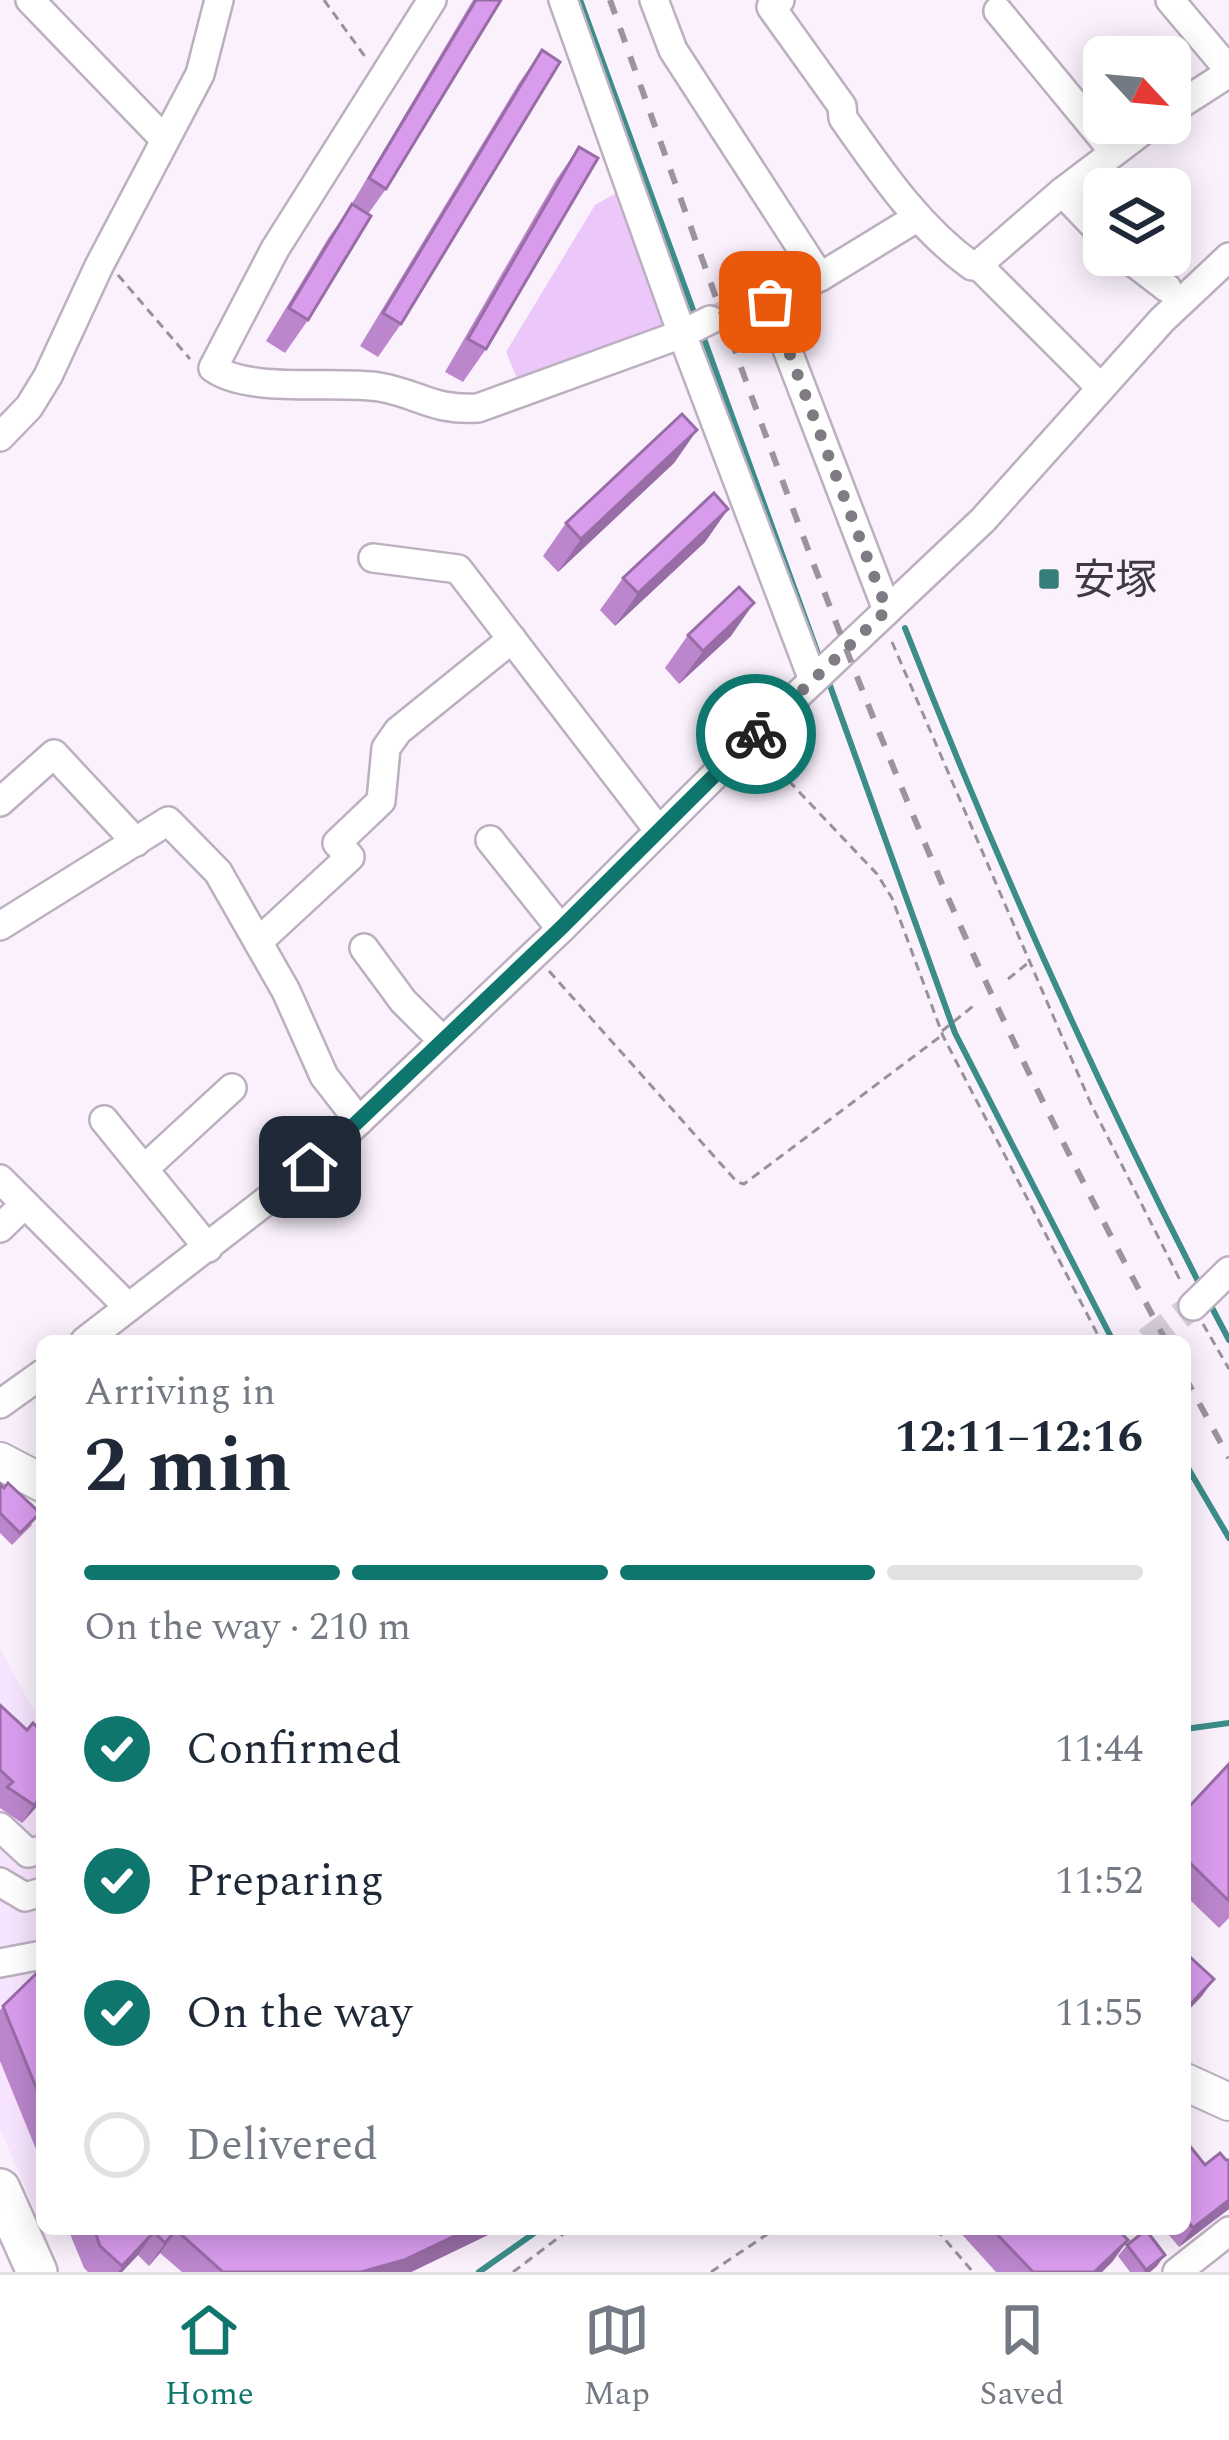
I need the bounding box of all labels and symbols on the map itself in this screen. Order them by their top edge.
north arrow [1083,36,1191,144]
pin [719,251,821,353]
place label: 安塚 [1073,550,1157,613]
marker: 安塚 [1036,566,1062,592]
courier [696,674,816,794]
pin [259,1116,361,1218]

